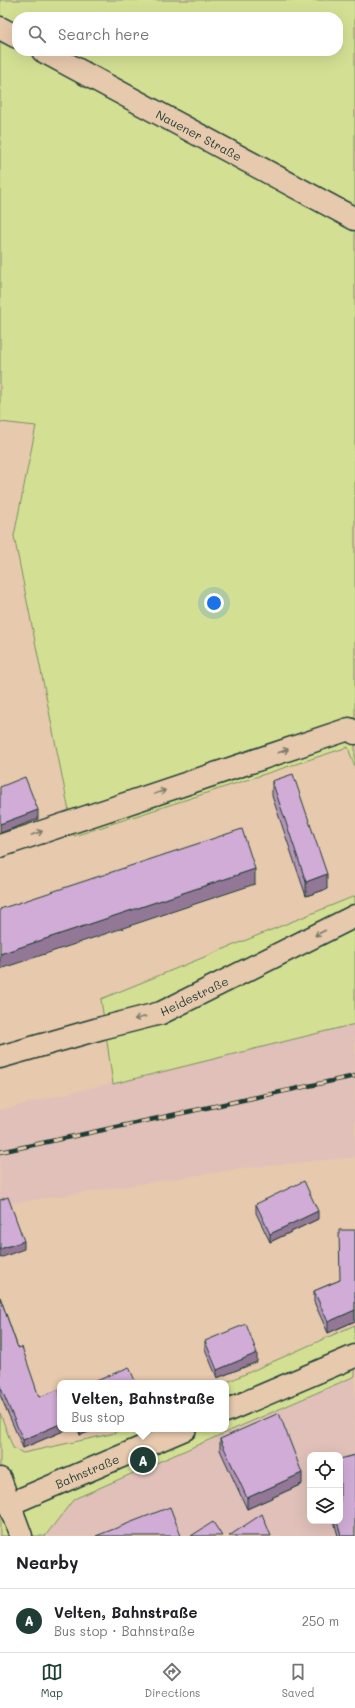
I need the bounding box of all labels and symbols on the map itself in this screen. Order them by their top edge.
street label: Nauener Straße [153,106,245,164]
your location [204,593,224,613]
one-way arrow [277,746,289,754]
one-way arrow [154,788,167,795]
one-way arrow [31,829,43,837]
one-way arrow [314,930,326,937]
street label: Heidestraße [157,973,231,1019]
one-way arrow [134,1015,147,1023]
pin: A [130,1445,156,1475]
street label: Bahnstraße [53,1450,121,1492]

